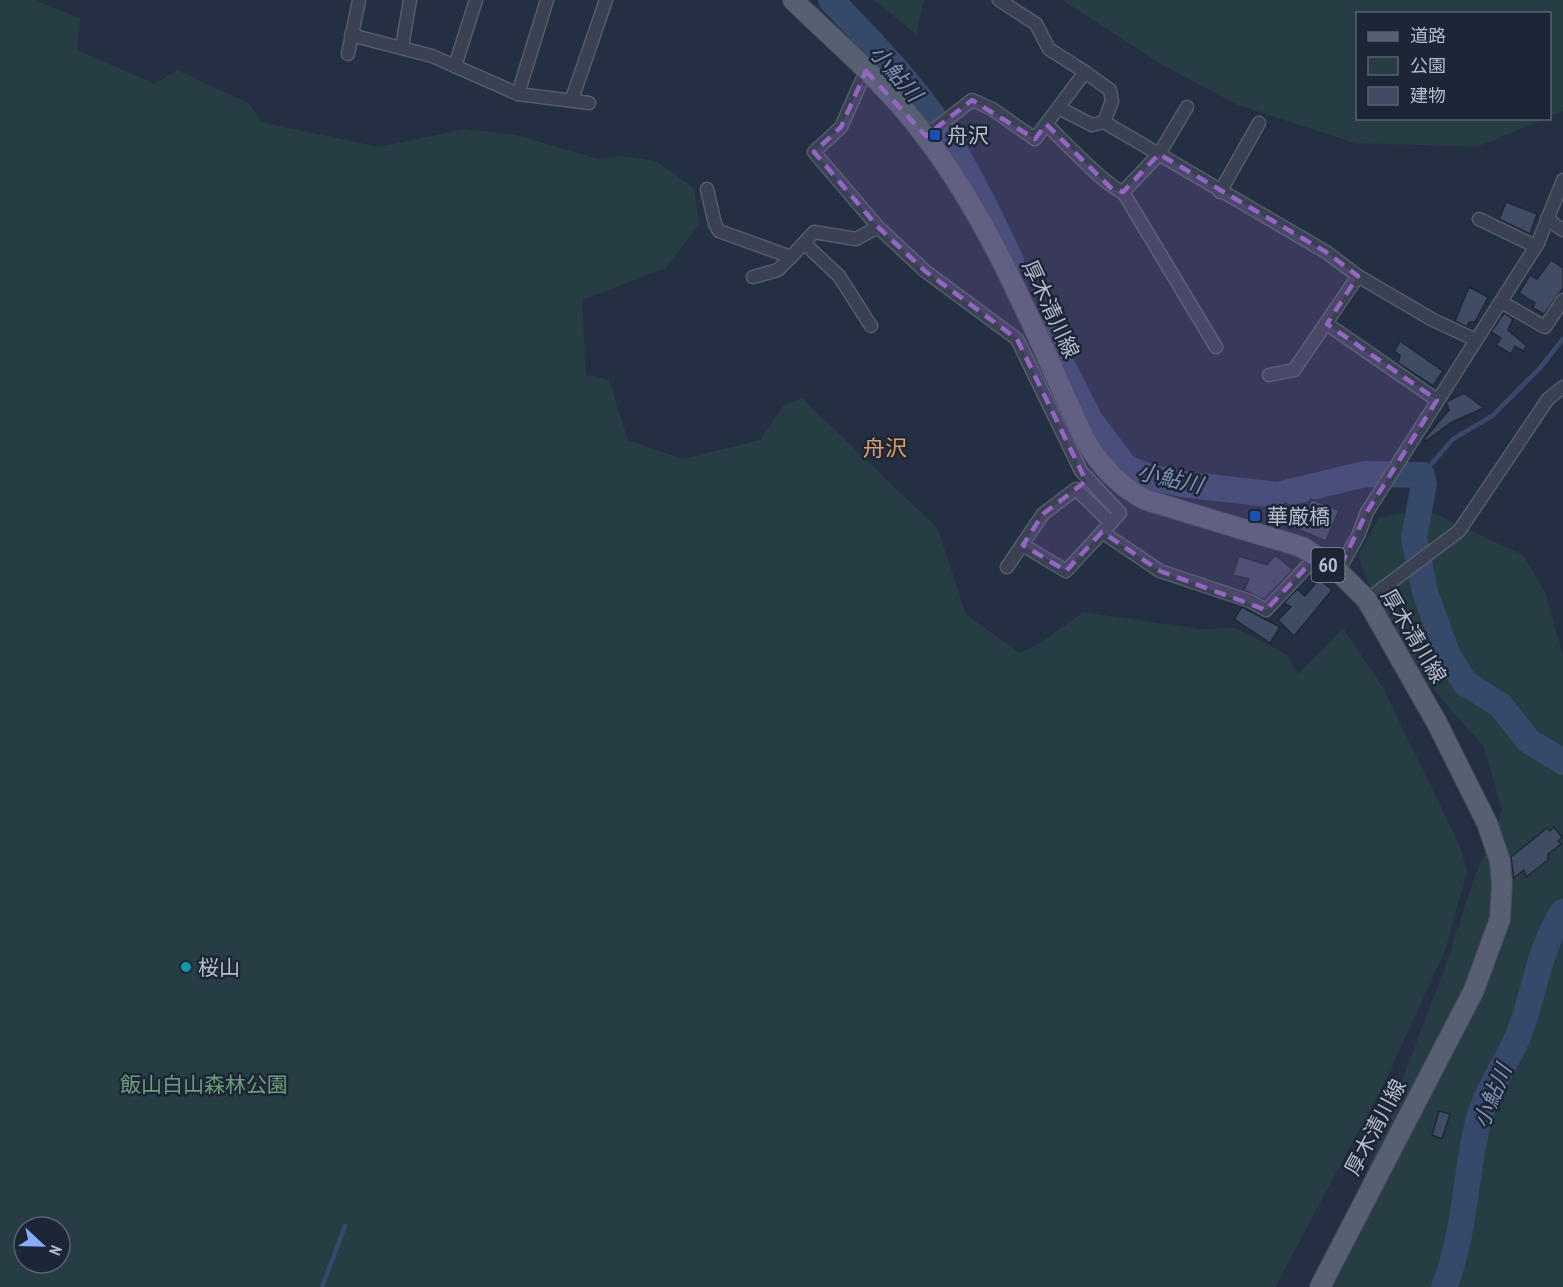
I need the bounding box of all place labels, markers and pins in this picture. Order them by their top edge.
place label: 舟沢 [947,122,989,149]
marker: 舟沢 [928,128,942,142]
place label: 華厳橋 [1267,503,1330,530]
marker: 華厳橋 [1248,509,1262,523]
place label: 桜山 [198,954,240,981]
marker: 桜山 [179,960,193,974]

